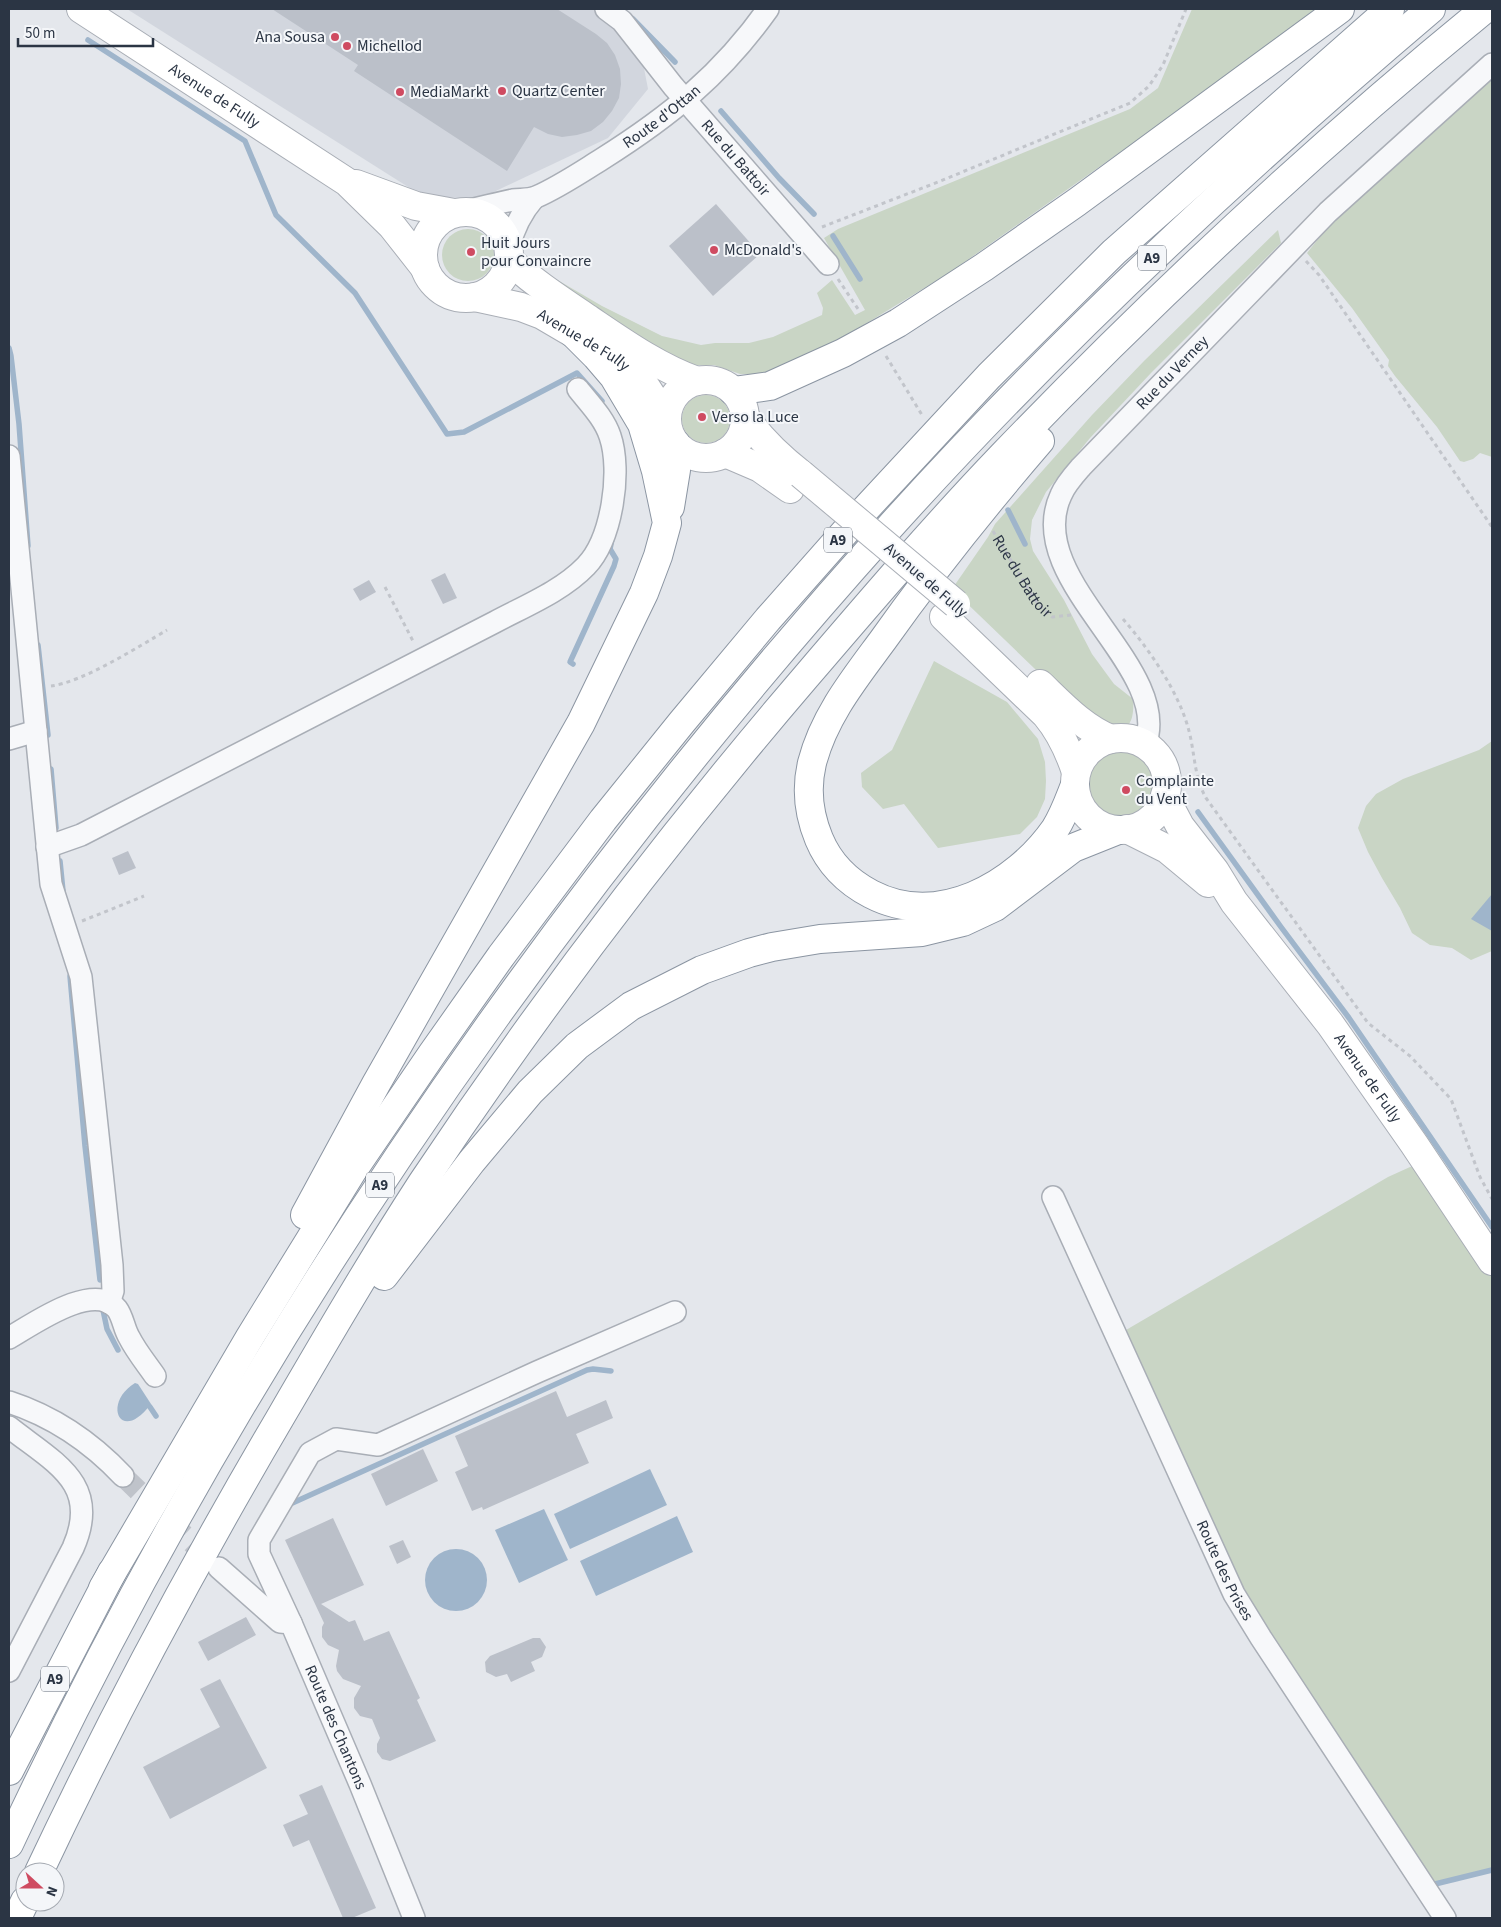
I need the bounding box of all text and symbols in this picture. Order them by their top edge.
scale bar [18,15,152,47]
text: 50 m [25,23,55,44]
place label: Ana Sousa [256,26,325,48]
marker: Ana Sousa [329,31,341,43]
place label: Michellod [357,35,422,57]
marker: Michellod [341,40,353,52]
street label: Avenue de Fully [164,58,265,134]
place label: Quartz Center [512,80,605,102]
street label: Route d'Ottan [618,80,706,154]
place label: MediaMarkt [410,81,489,103]
marker: Quartz Center [496,85,508,97]
marker: MediaMarkt [394,86,406,98]
street label: Rue du Battoir [696,115,776,202]
place label: Huit Jours pour Convaincre [481,232,591,272]
place label: McDonald's [724,239,802,261]
marker: McDonald's [708,244,720,256]
marker: Huit Jours pour Convaincre [465,246,477,258]
road number: A9 [1138,246,1166,270]
street label: Avenue de Fully [533,304,635,377]
street label: Rue du Verney [1131,330,1214,415]
place label: Verso la Luce [712,406,799,428]
marker: Verso la Luce [696,411,708,423]
road number: A9 [824,528,852,552]
street label: Rue du Battoir [987,531,1058,623]
street label: Avenue de Fully [879,537,973,623]
place label: Complainte du Vent [1136,770,1214,810]
marker: Complainte du Vent [1120,784,1132,796]
street label: Avenue de Fully [1329,1029,1407,1128]
road number: A9 [366,1172,394,1198]
street label: Route des Prises [1191,1517,1259,1625]
street label: Route des Chantons [299,1662,372,1793]
road number: A9 [41,1666,69,1692]
north arrow [15,1862,65,1912]
text: N [40,1883,62,1899]

